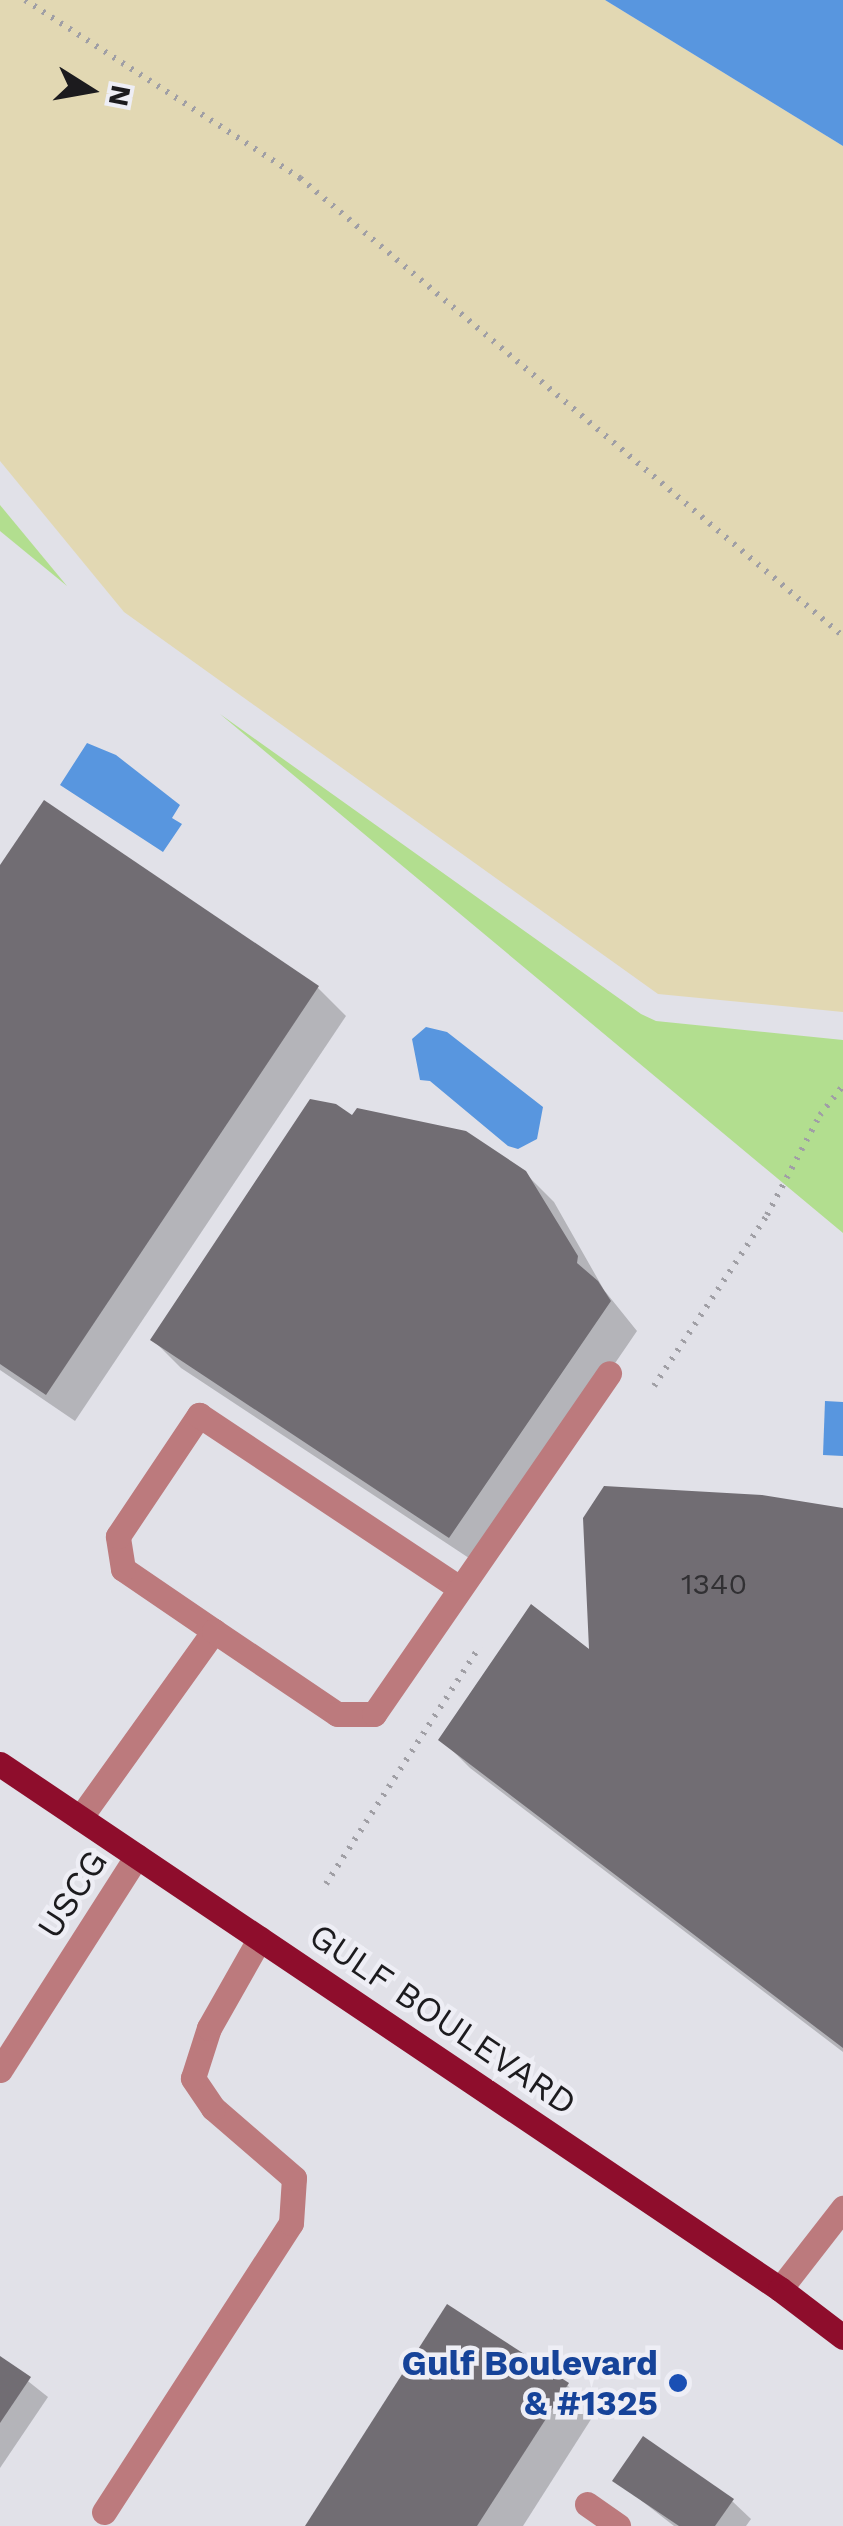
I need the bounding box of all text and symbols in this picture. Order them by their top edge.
north arrow [40,40,140,140]
text: N [102,82,138,109]
house number: 1340 [681,1566,747,1602]
street label: USCG [28,1842,116,1946]
street label: GULF BOULEVARD [301,1914,585,2124]
place label: Gulf Boulevard & #1325 [401,2342,658,2424]
marker: Gulf Boulevard & #1325 [667,2372,689,2394]

